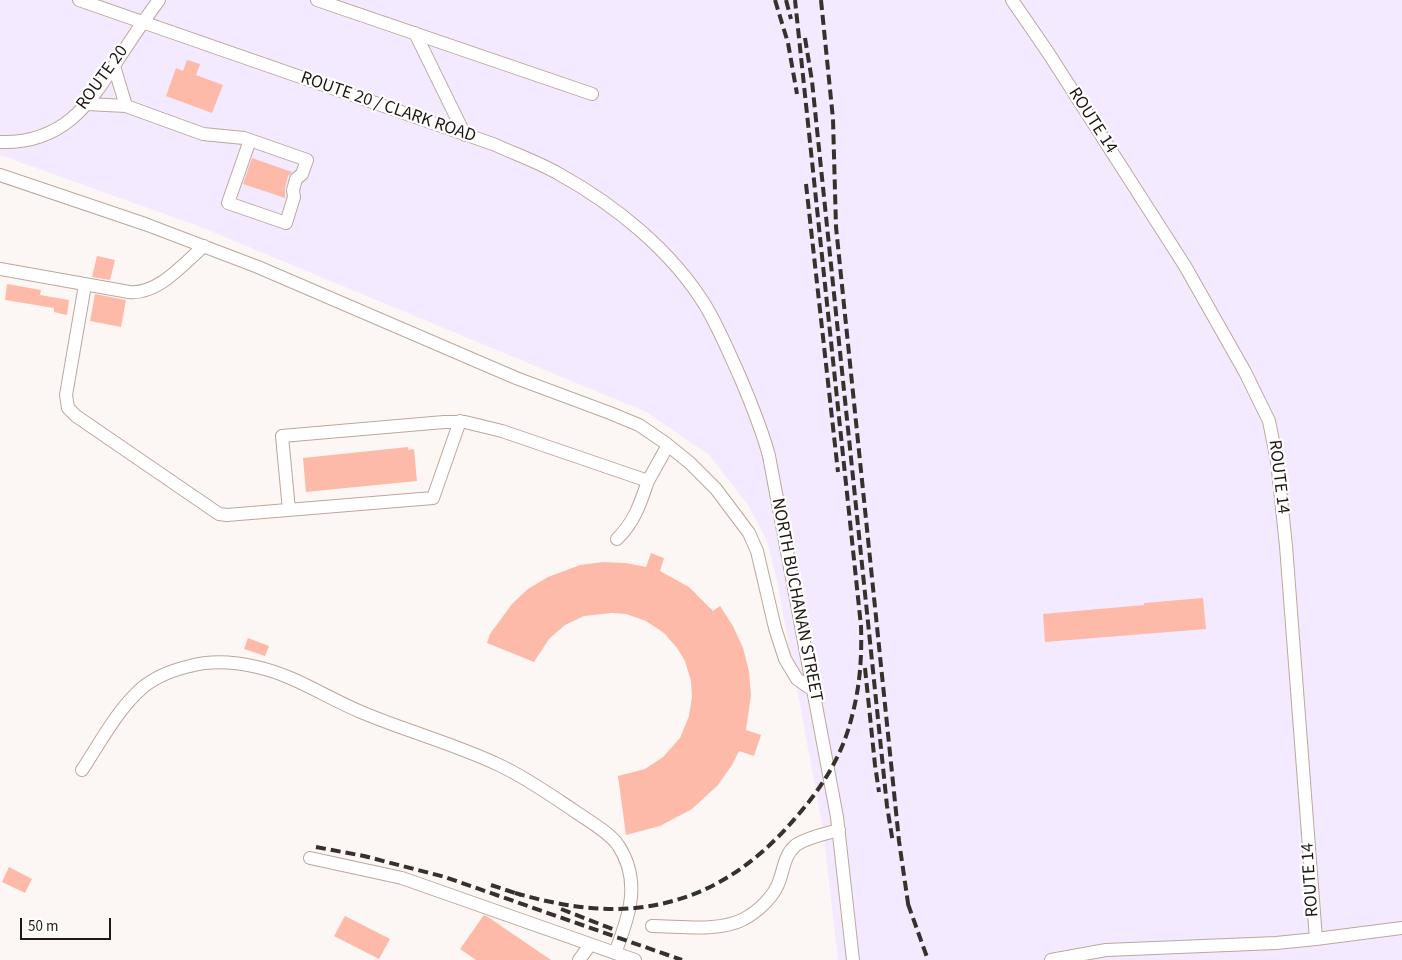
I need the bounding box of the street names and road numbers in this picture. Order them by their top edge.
street label: ROUTE 20 [72,42,134,114]
street label: ROUTE 20 / CLARK ROAD [298,68,478,148]
street label: ROUTE 14 [1063,84,1121,158]
street label: ROUTE 14 [1263,439,1293,515]
street label: NORTH BUCHANAN STREET [766,496,826,704]
street label: ROUTE 14 [1298,842,1324,918]

